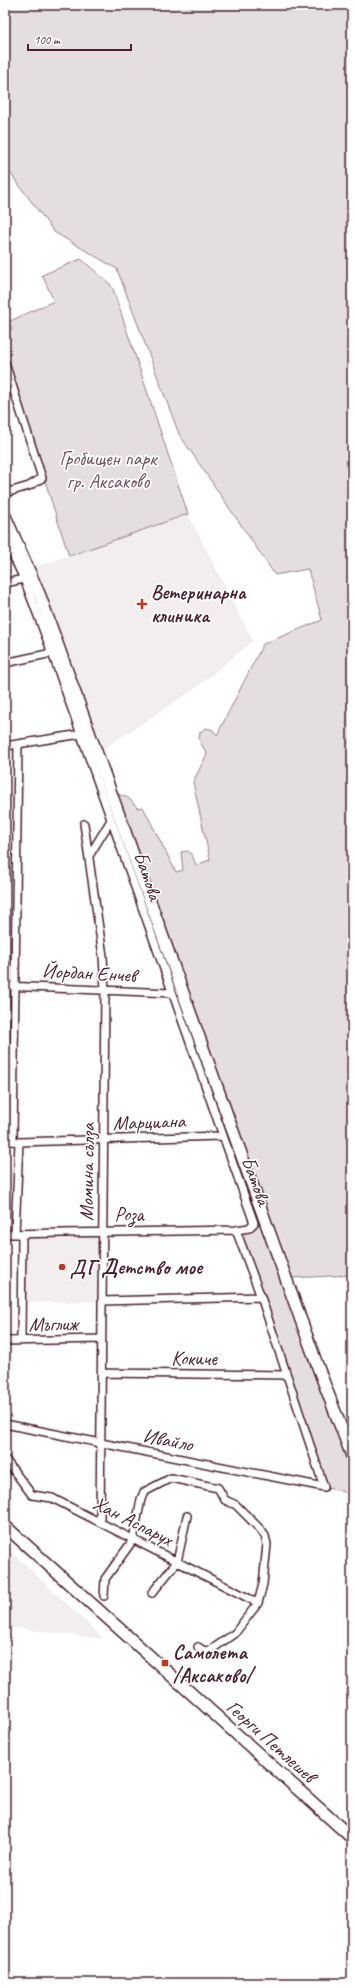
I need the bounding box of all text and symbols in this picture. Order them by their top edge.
scale bar [28,26,131,52]
text: 100 m [34,32,61,48]
park label: Гробищен парк гр. Аксаково [60,446,158,494]
place label: Ветеринарна клиника [151,580,247,628]
marker: Ветеринарна клиника [136,598,148,610]
street label: Батова [128,848,169,905]
street label: Йордан Енчев [41,958,140,988]
street label: Марциана [112,1108,187,1136]
street label: Момина сълза [74,1122,100,1221]
street label: Батова [236,1153,277,1211]
street label: Роза [114,1202,146,1228]
place label: ДГ Детство мое [70,1255,204,1280]
marker: ДГ Детство мое [57,1262,67,1272]
street label: Мъглиж [28,1311,81,1337]
street label: Кокиче [171,1346,218,1371]
street label: Ивайло [141,1423,196,1457]
street label: Хан Аспарух [89,1490,179,1553]
place label: Самолета /Аксаково/ [173,1640,257,1688]
marker: Самолета /Аксаково/ [160,1658,170,1668]
street label: Георги Петлешев [221,1694,324,1790]

